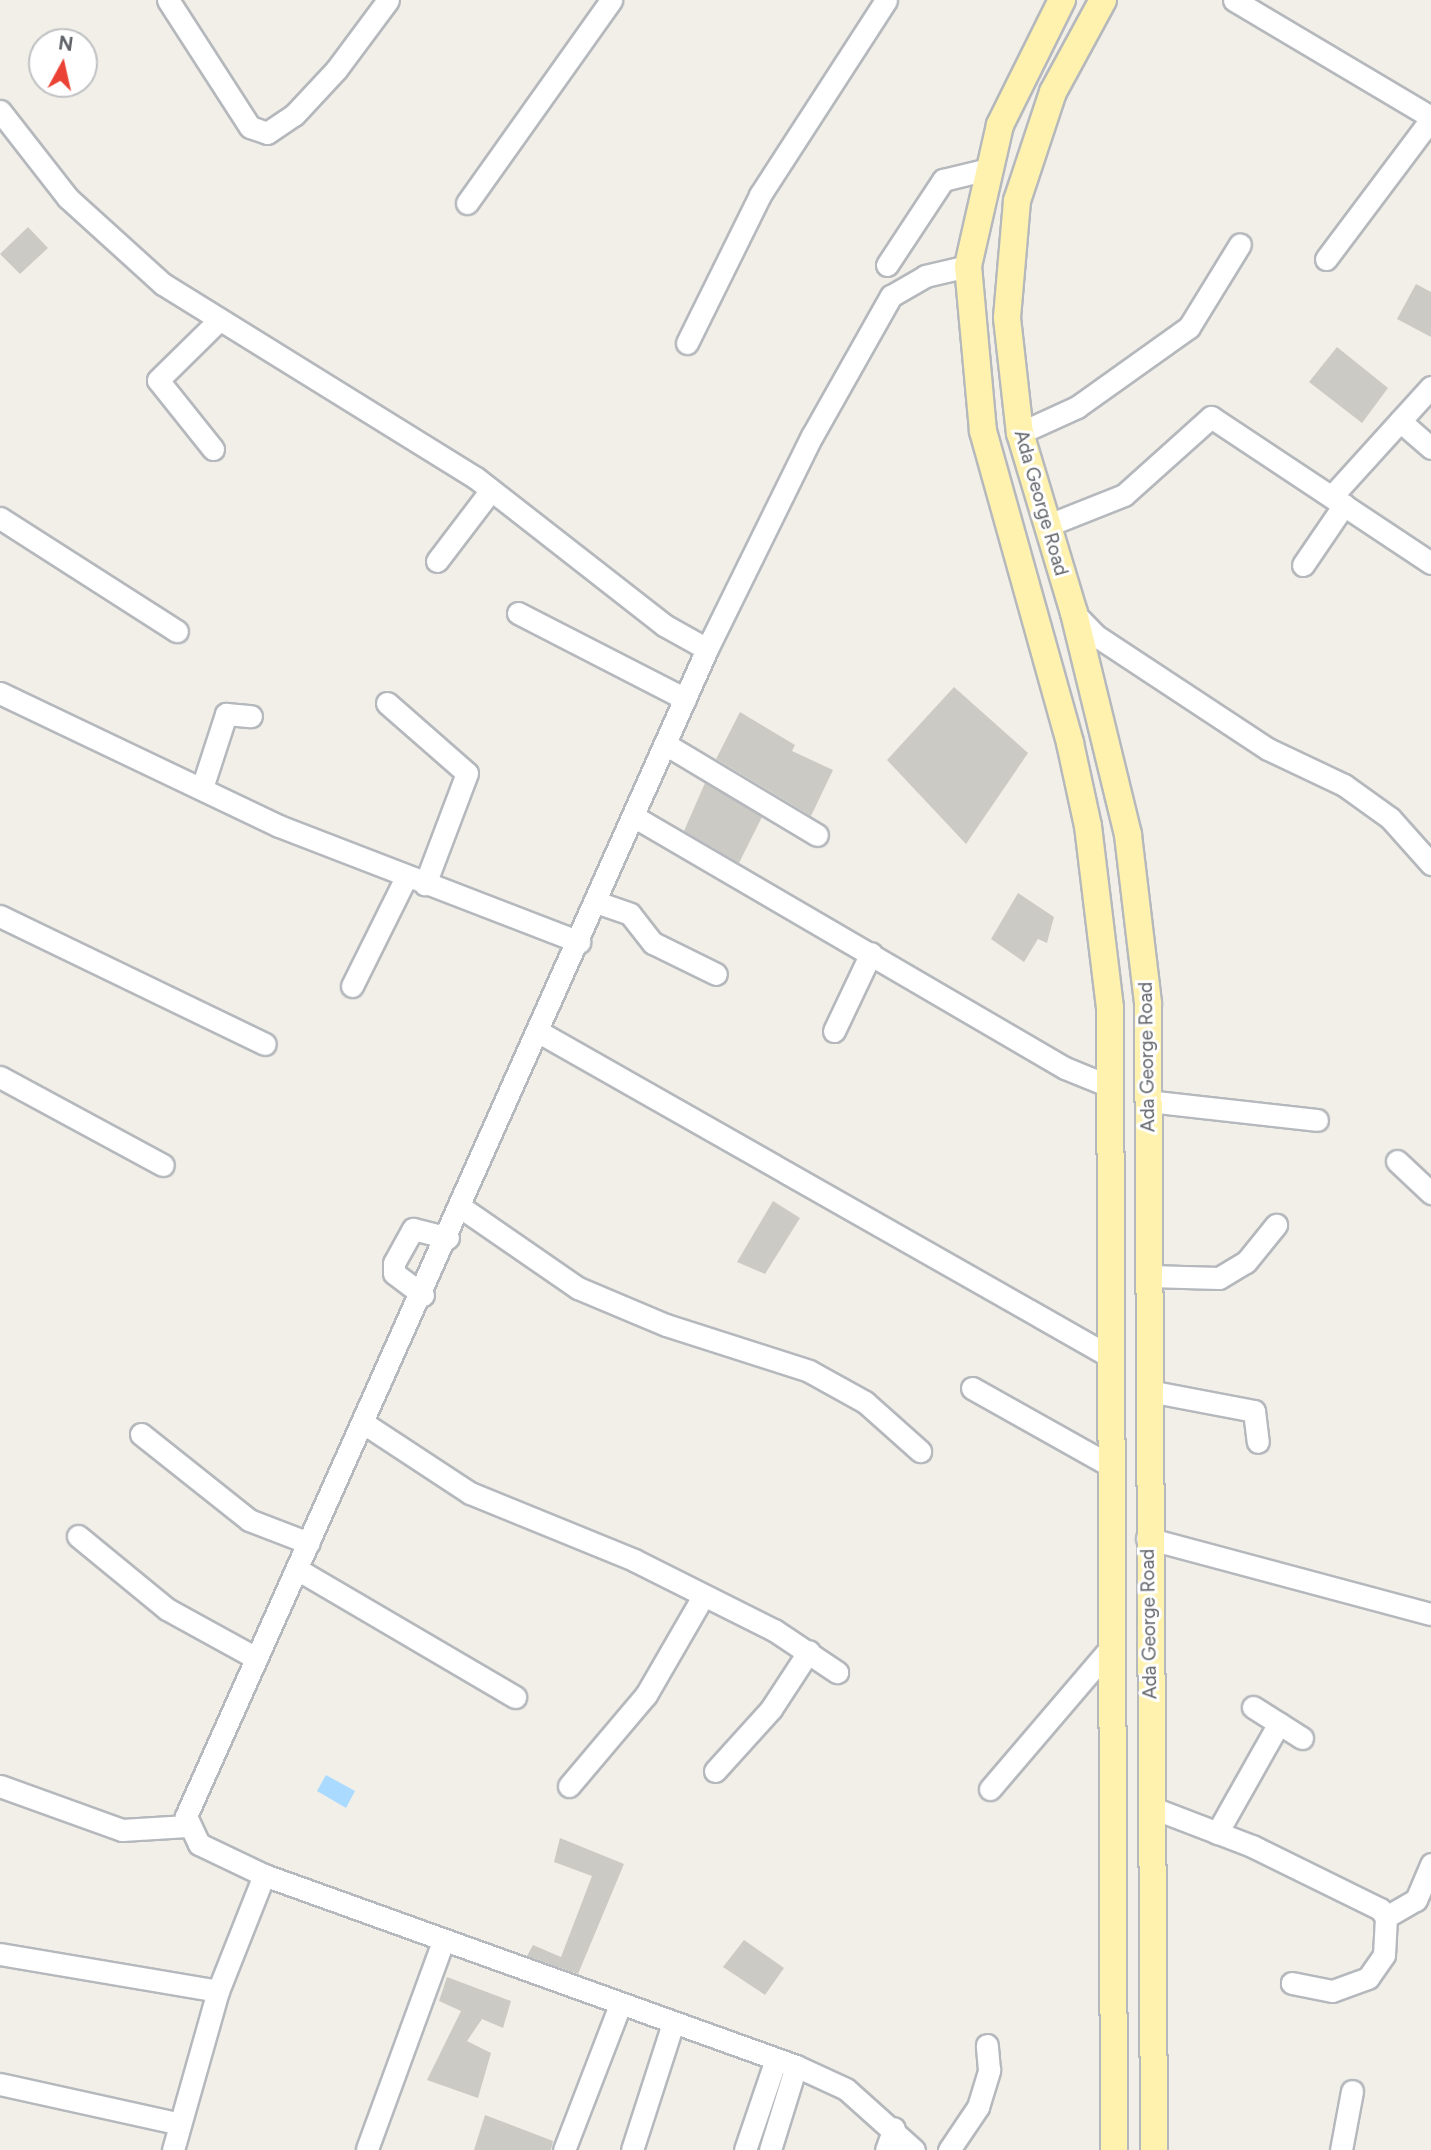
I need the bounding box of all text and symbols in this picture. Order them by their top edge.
north arrow [28,28,98,98]
text: N [57,31,75,56]
street label: Ada George Road [1009,428,1073,578]
street label: Ada George Road [1134,982,1160,1132]
street label: Ada George Road [1136,1549,1162,1699]

